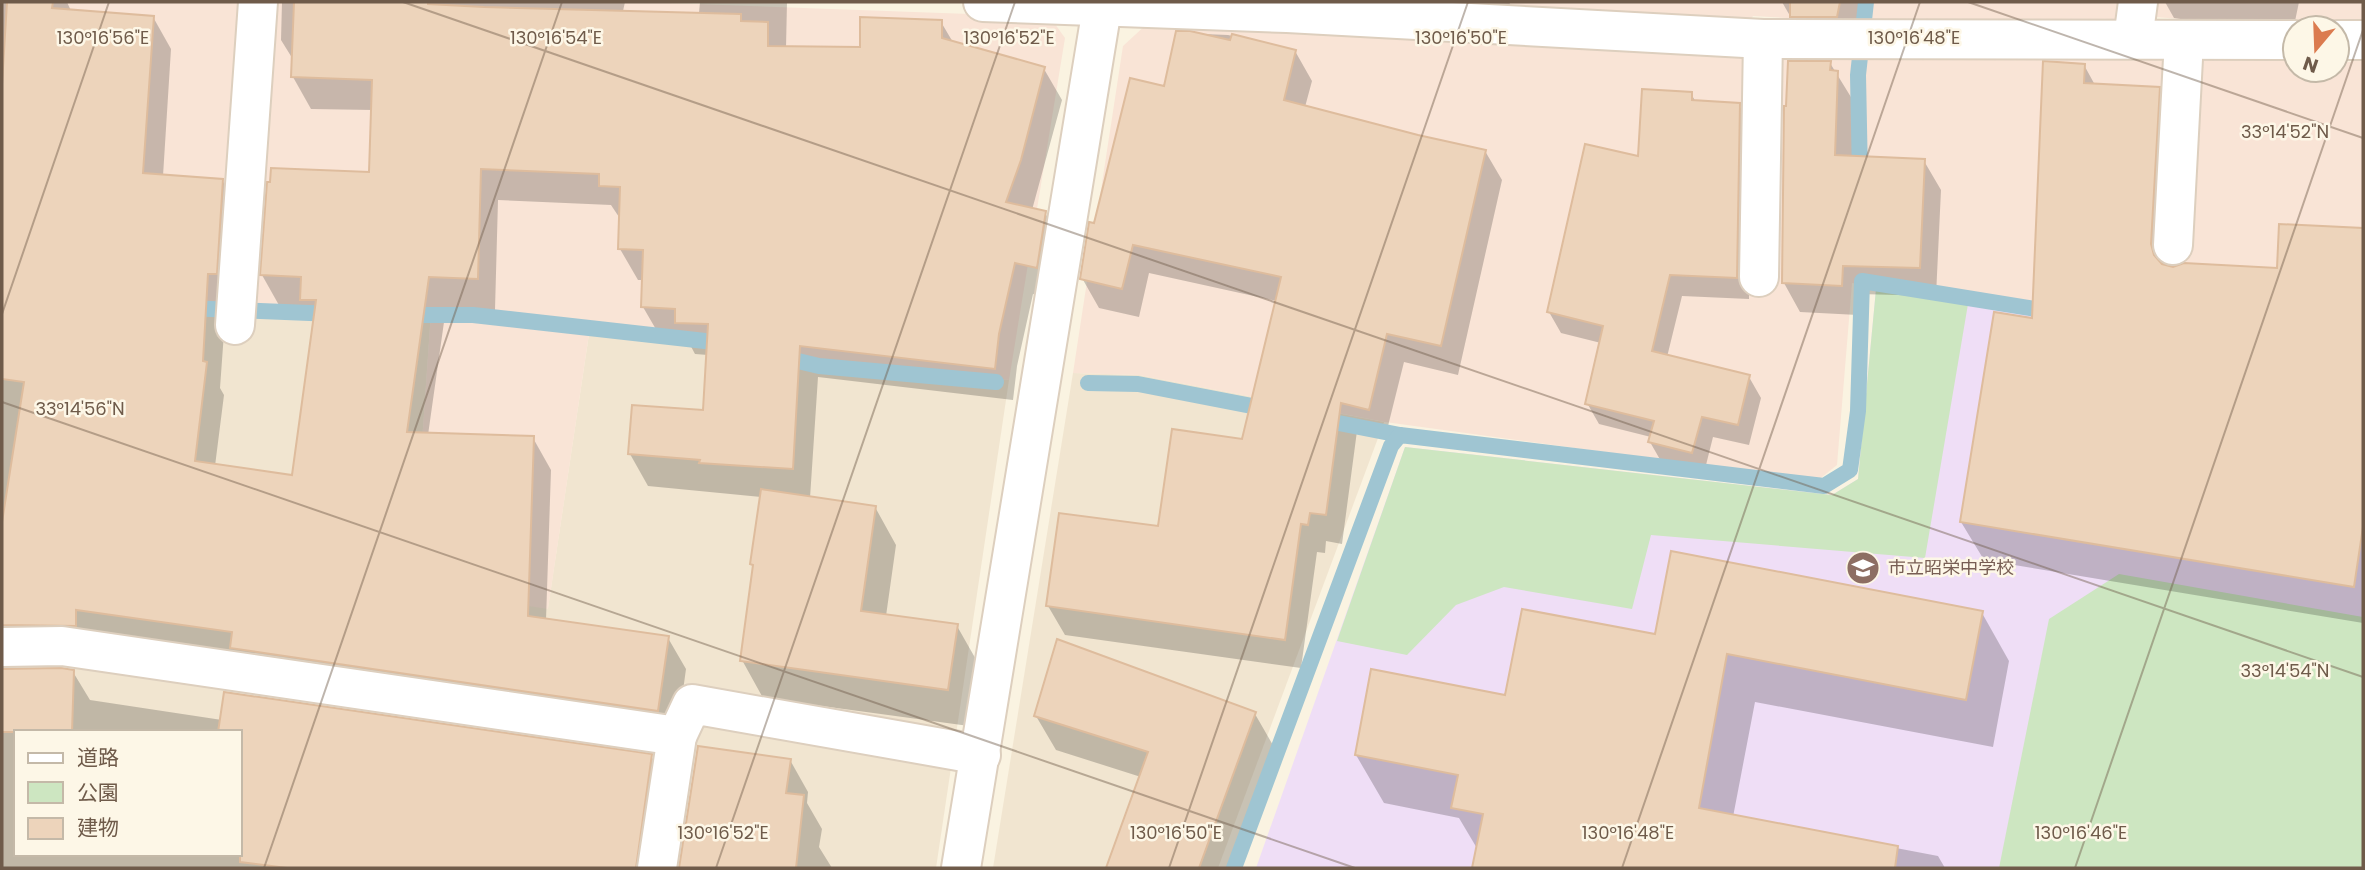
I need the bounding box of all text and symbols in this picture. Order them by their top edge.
north arrow [2281,14,2351,84]
text: 130°16'56"E [57,25,149,50]
text: 130°16'54"E [510,25,602,50]
text: 130°16'52"E [963,25,1055,50]
text: 130°16'50"E [1415,25,1507,50]
text: 130°16'48"E [1868,25,1960,50]
text: N [2299,50,2322,80]
text: 33°14'52"N [2241,119,2329,144]
text: 33°14'56"N [35,396,125,421]
school or university icon: 市立昭栄中学校 [1844,549,1882,587]
place label: 市立昭栄中学校 [1888,555,2014,580]
text: 33°14'54"N [2240,658,2330,683]
legend [14,730,242,856]
text: 道路 [77,743,119,772]
text: 公園 [77,778,119,807]
text: 建物 [77,813,119,842]
text: 130°16'52"E [677,820,769,845]
text: 130°16'50"E [1130,820,1222,845]
text: 130°16'48"E [1582,820,1674,845]
text: 130°16'46"E [2035,820,2127,845]

